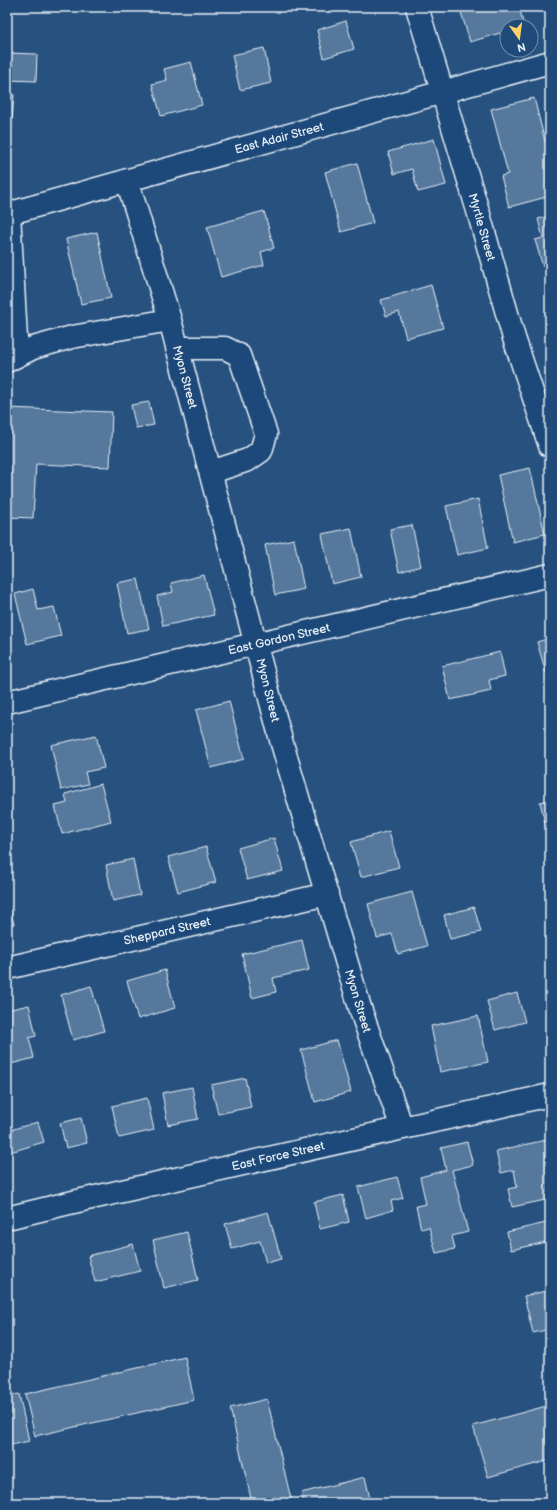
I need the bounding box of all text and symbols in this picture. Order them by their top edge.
north arrow [499,18,539,58]
text: N [516,40,527,55]
street label: East Adair Street [233,119,326,158]
street label: Myrtle Street [465,192,498,263]
street label: Myon Street [169,344,200,411]
street label: East Gordon Street [227,620,332,658]
street label: Myon Street [252,657,283,724]
street label: Sheppard Street [122,914,212,949]
street label: Myon Street [341,968,374,1035]
street label: East Force Street [230,1138,326,1174]

